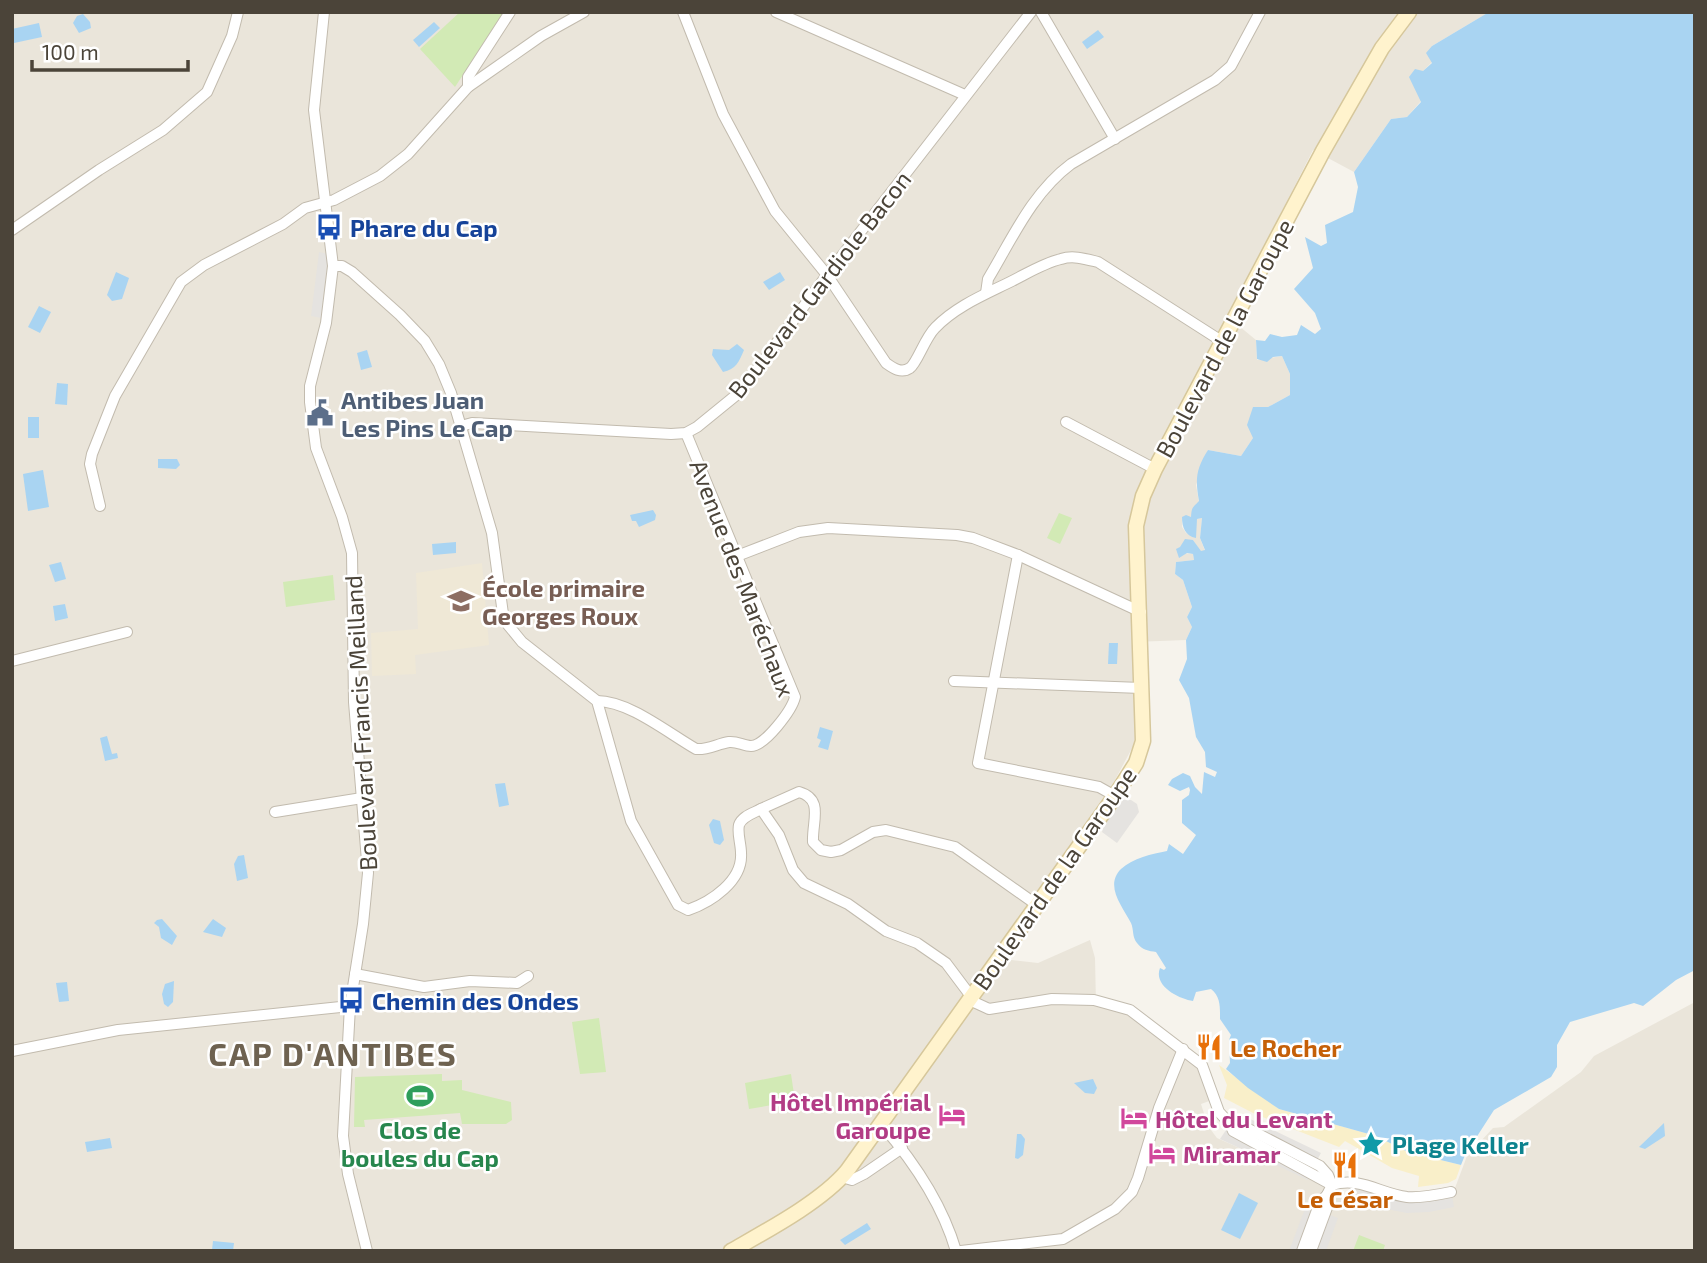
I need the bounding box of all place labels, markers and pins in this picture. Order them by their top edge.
bus stop icon: Phare du Cap [314,212,344,242]
place label: Phare du Cap [350,213,498,242]
place label: Antibes Juan Les Pins Le Cap [341,385,513,442]
public building icon: Antibes Juan Les Pins Le Cap [305,398,335,428]
place label: École primaire Georges Roux [482,573,645,630]
school or university icon: École primaire Georges Roux [446,586,476,616]
bus stop icon: Chemin des Ondes [336,985,366,1015]
place label: Chemin des Ondes [372,986,579,1015]
restaurant icon: Le Rocher [1194,1032,1224,1062]
place label: Le Rocher [1230,1033,1342,1062]
sports icon: Clos de boules du Cap [405,1081,435,1111]
place label: Hôtel Impérial Garoupe [770,1087,931,1144]
hotel icon: Hôtel Impérial Garoupe [937,1100,967,1130]
hotel icon: Hôtel du Levant [1119,1103,1149,1133]
place label: Hôtel du Levant [1155,1104,1333,1133]
place label: Clos de boules du Cap [341,1115,499,1172]
place icon: Plage Keller [1356,1129,1386,1159]
place label: Plage Keller [1392,1130,1530,1159]
hotel icon: Miramar [1147,1138,1177,1168]
place label: Miramar [1183,1139,1281,1168]
restaurant icon: Le César [1330,1150,1360,1180]
place label: Le César [1297,1184,1394,1213]

